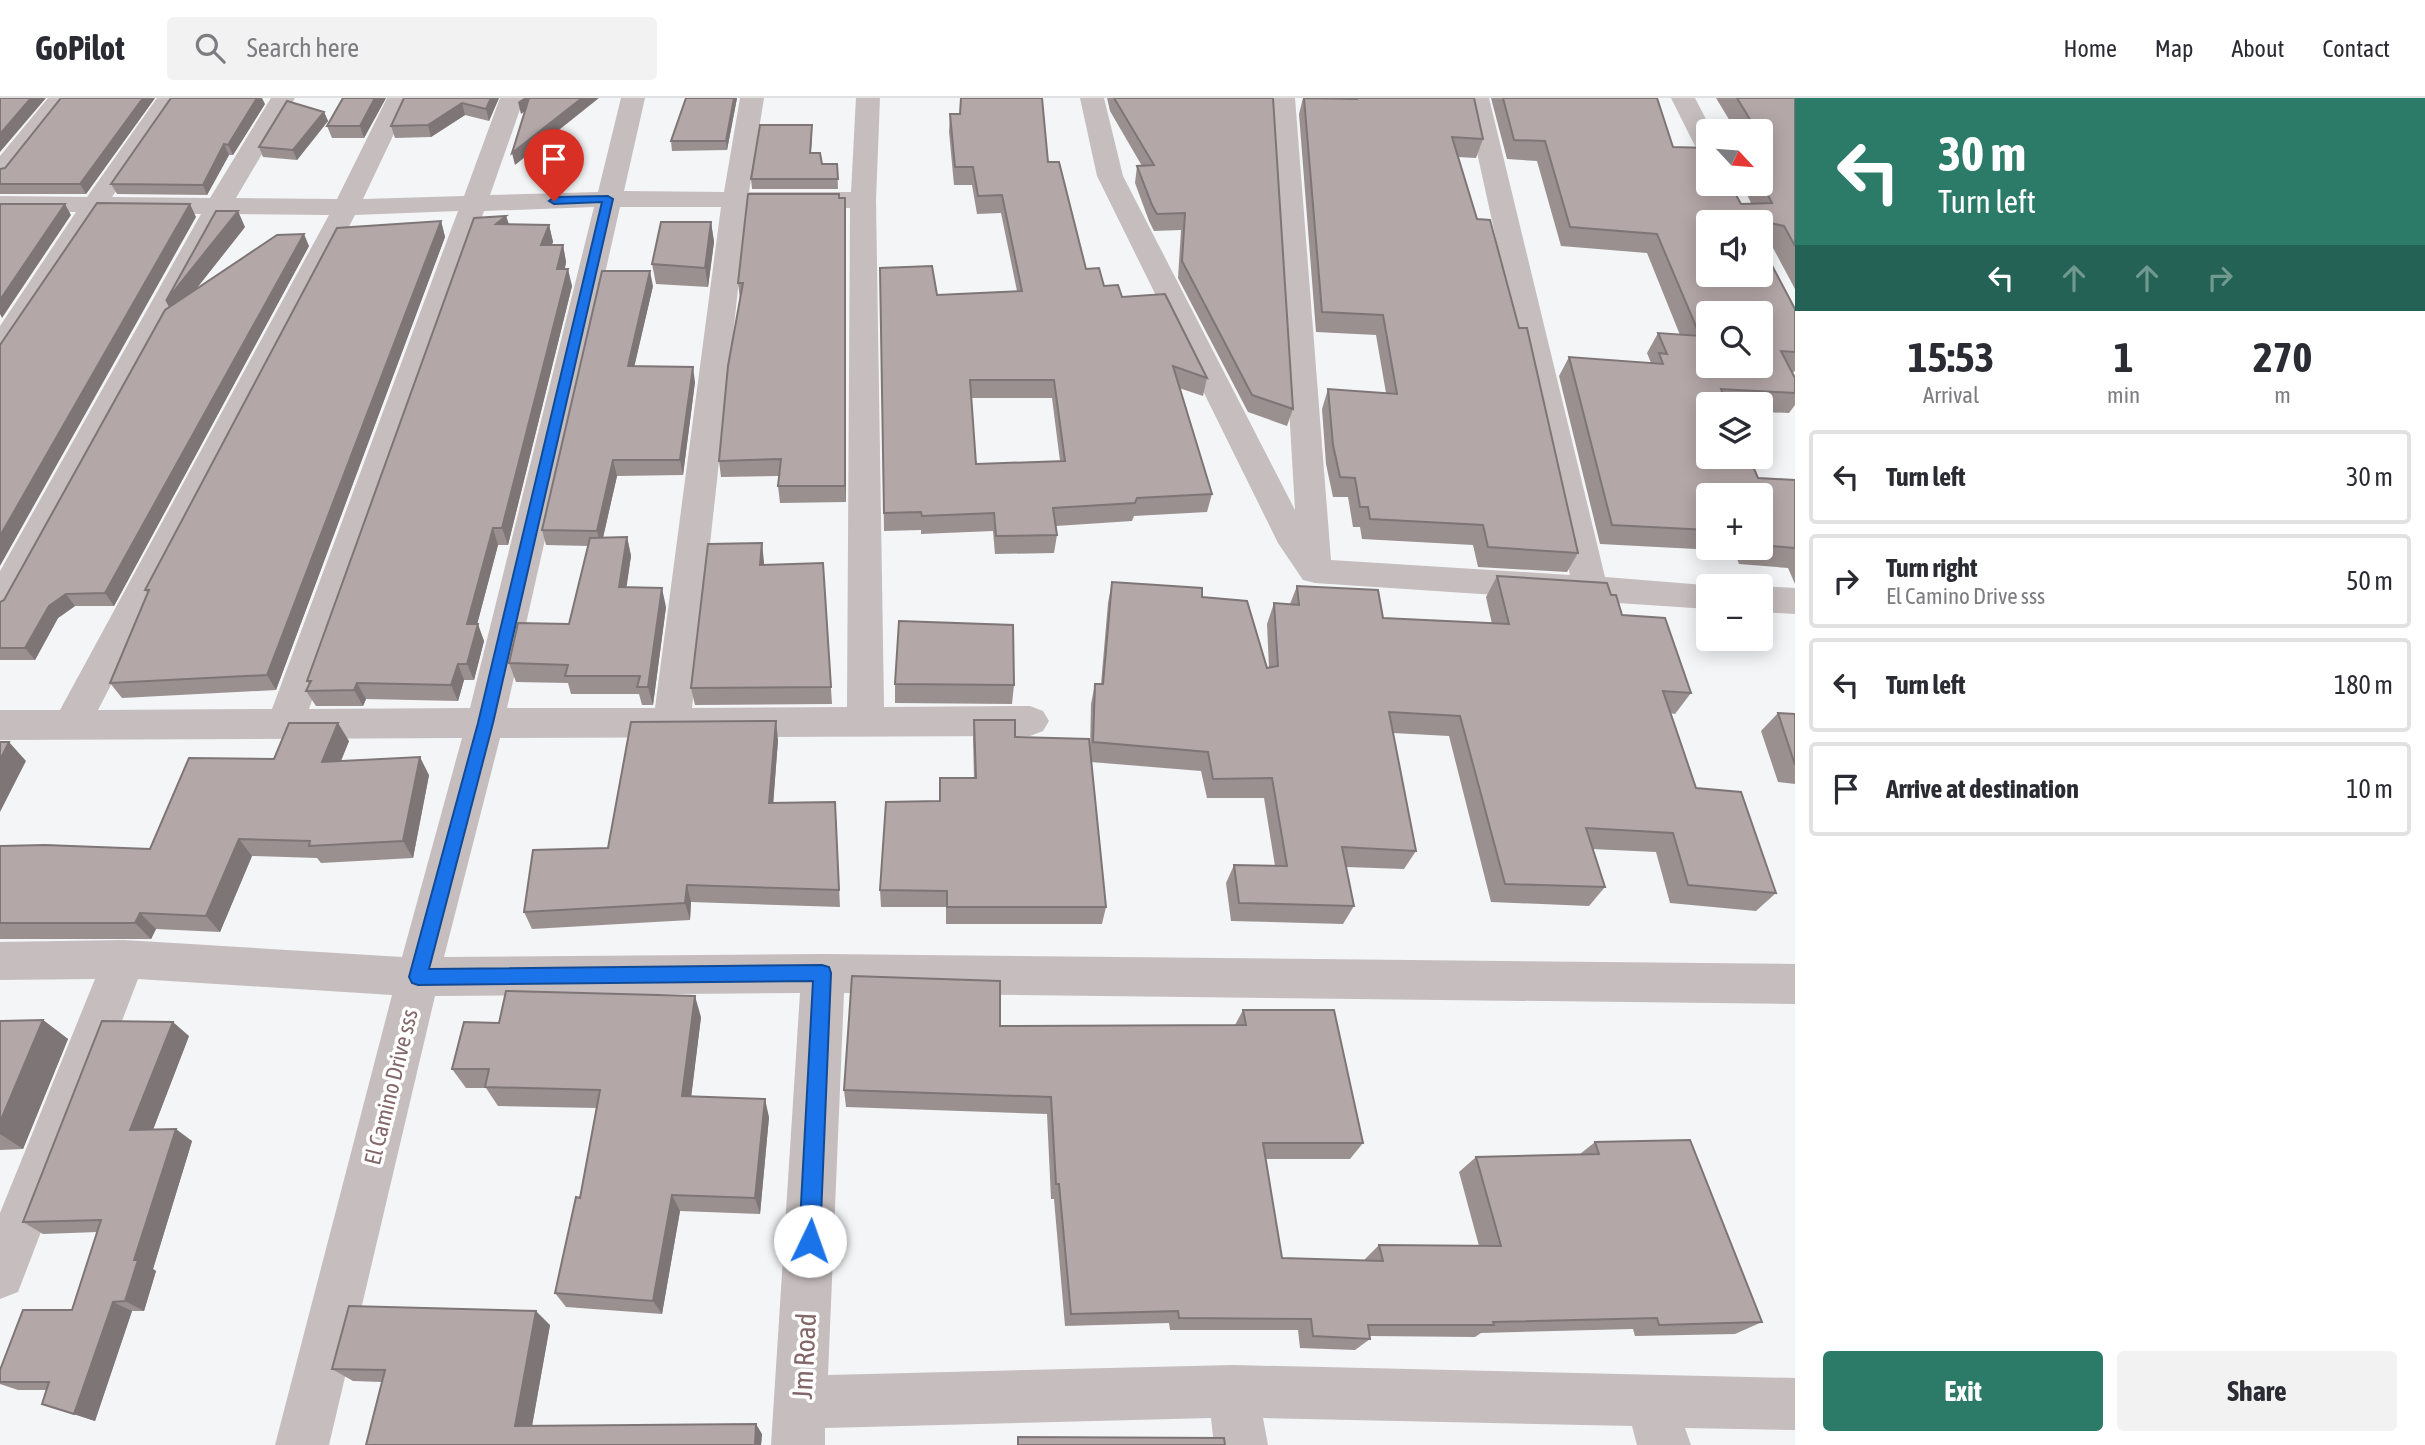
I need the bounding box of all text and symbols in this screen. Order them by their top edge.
search box [167,17,657,80]
text: GoPilot [35,29,125,67]
icon: search [191,29,229,67]
text: Search here [247,33,359,63]
text: Home [2063,35,2117,62]
text: Map [2155,35,2193,62]
text: About [2231,35,2284,62]
text: Contact [2322,35,2390,62]
north arrow [1696,119,1773,196]
map controls [1696,119,1773,651]
text: 30 m [1938,125,2026,181]
icon: left [1823,126,1914,217]
pin [524,129,584,201]
icon: arrive [535,140,573,178]
text: Turn left [1938,183,2036,220]
button: sound [1696,210,1773,287]
icon: left [1982,259,2020,297]
icon: ahead [2055,259,2093,297]
icon: ahead [2128,259,2166,297]
icon: right [2201,259,2239,297]
button: search [1696,301,1773,378]
text: 15:53 [1908,333,1994,381]
text: 1 [2114,333,2133,381]
text: 270 [2253,333,2312,381]
text: Arrival [1923,382,1979,408]
text: min [2107,382,2140,408]
text: m [2274,382,2291,408]
button: layers [1696,392,1773,469]
icon: left [1827,458,1865,496]
text: Turn left [1886,462,1966,492]
text: 30 m [2346,462,2393,492]
button: + [1696,483,1773,560]
text: Turn right [1886,553,1977,583]
icon: right [1827,562,1865,600]
text: 50 m [2346,566,2393,596]
button: − [1696,574,1773,651]
text: El Camino Drive sss [1886,583,2045,609]
icon: left [1827,666,1865,704]
text: Turn left [1886,670,1966,700]
text: 180 m [2334,670,2393,700]
icon: arrive [1827,770,1865,808]
text: Arrive at destination [1886,774,2079,804]
text: 10 m [2346,774,2393,804]
street label: El Camino Drive sss [359,1007,423,1167]
position arrow [773,1204,847,1278]
street label: Jm Road [786,1312,822,1400]
button: Exit [1823,1351,2103,1431]
button: Share [2117,1351,2397,1431]

